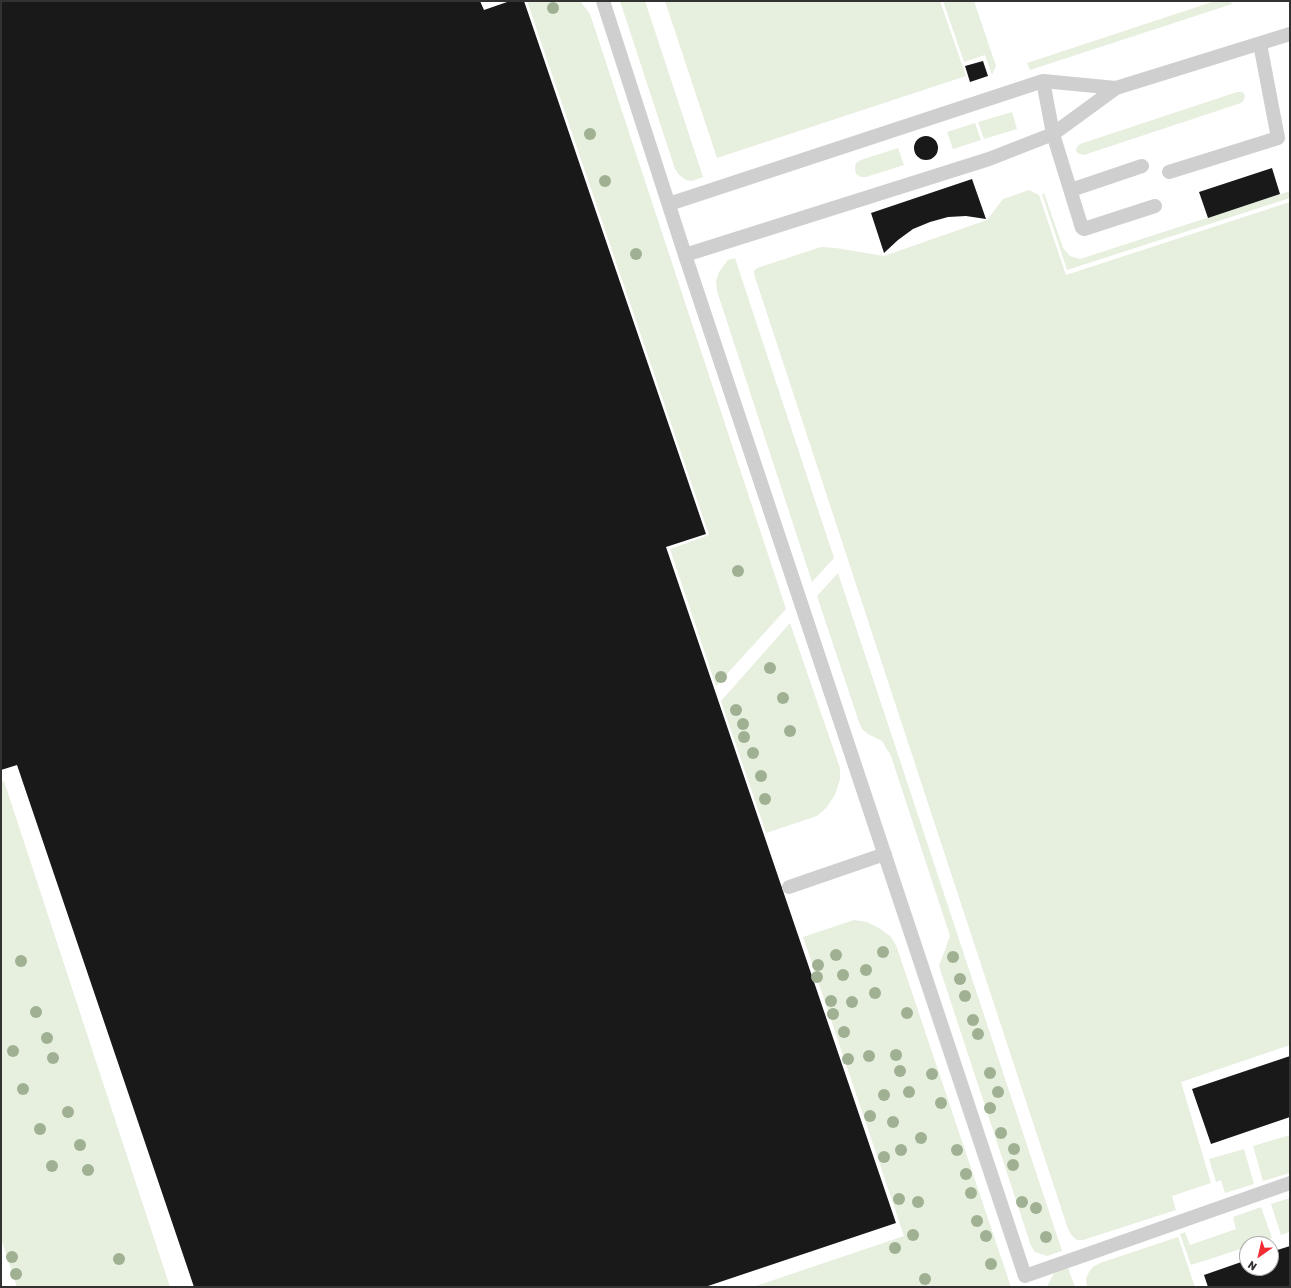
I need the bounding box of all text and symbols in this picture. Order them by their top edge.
north arrow [1239,1236,1279,1276]
text: N [1246,1258,1259,1273]

